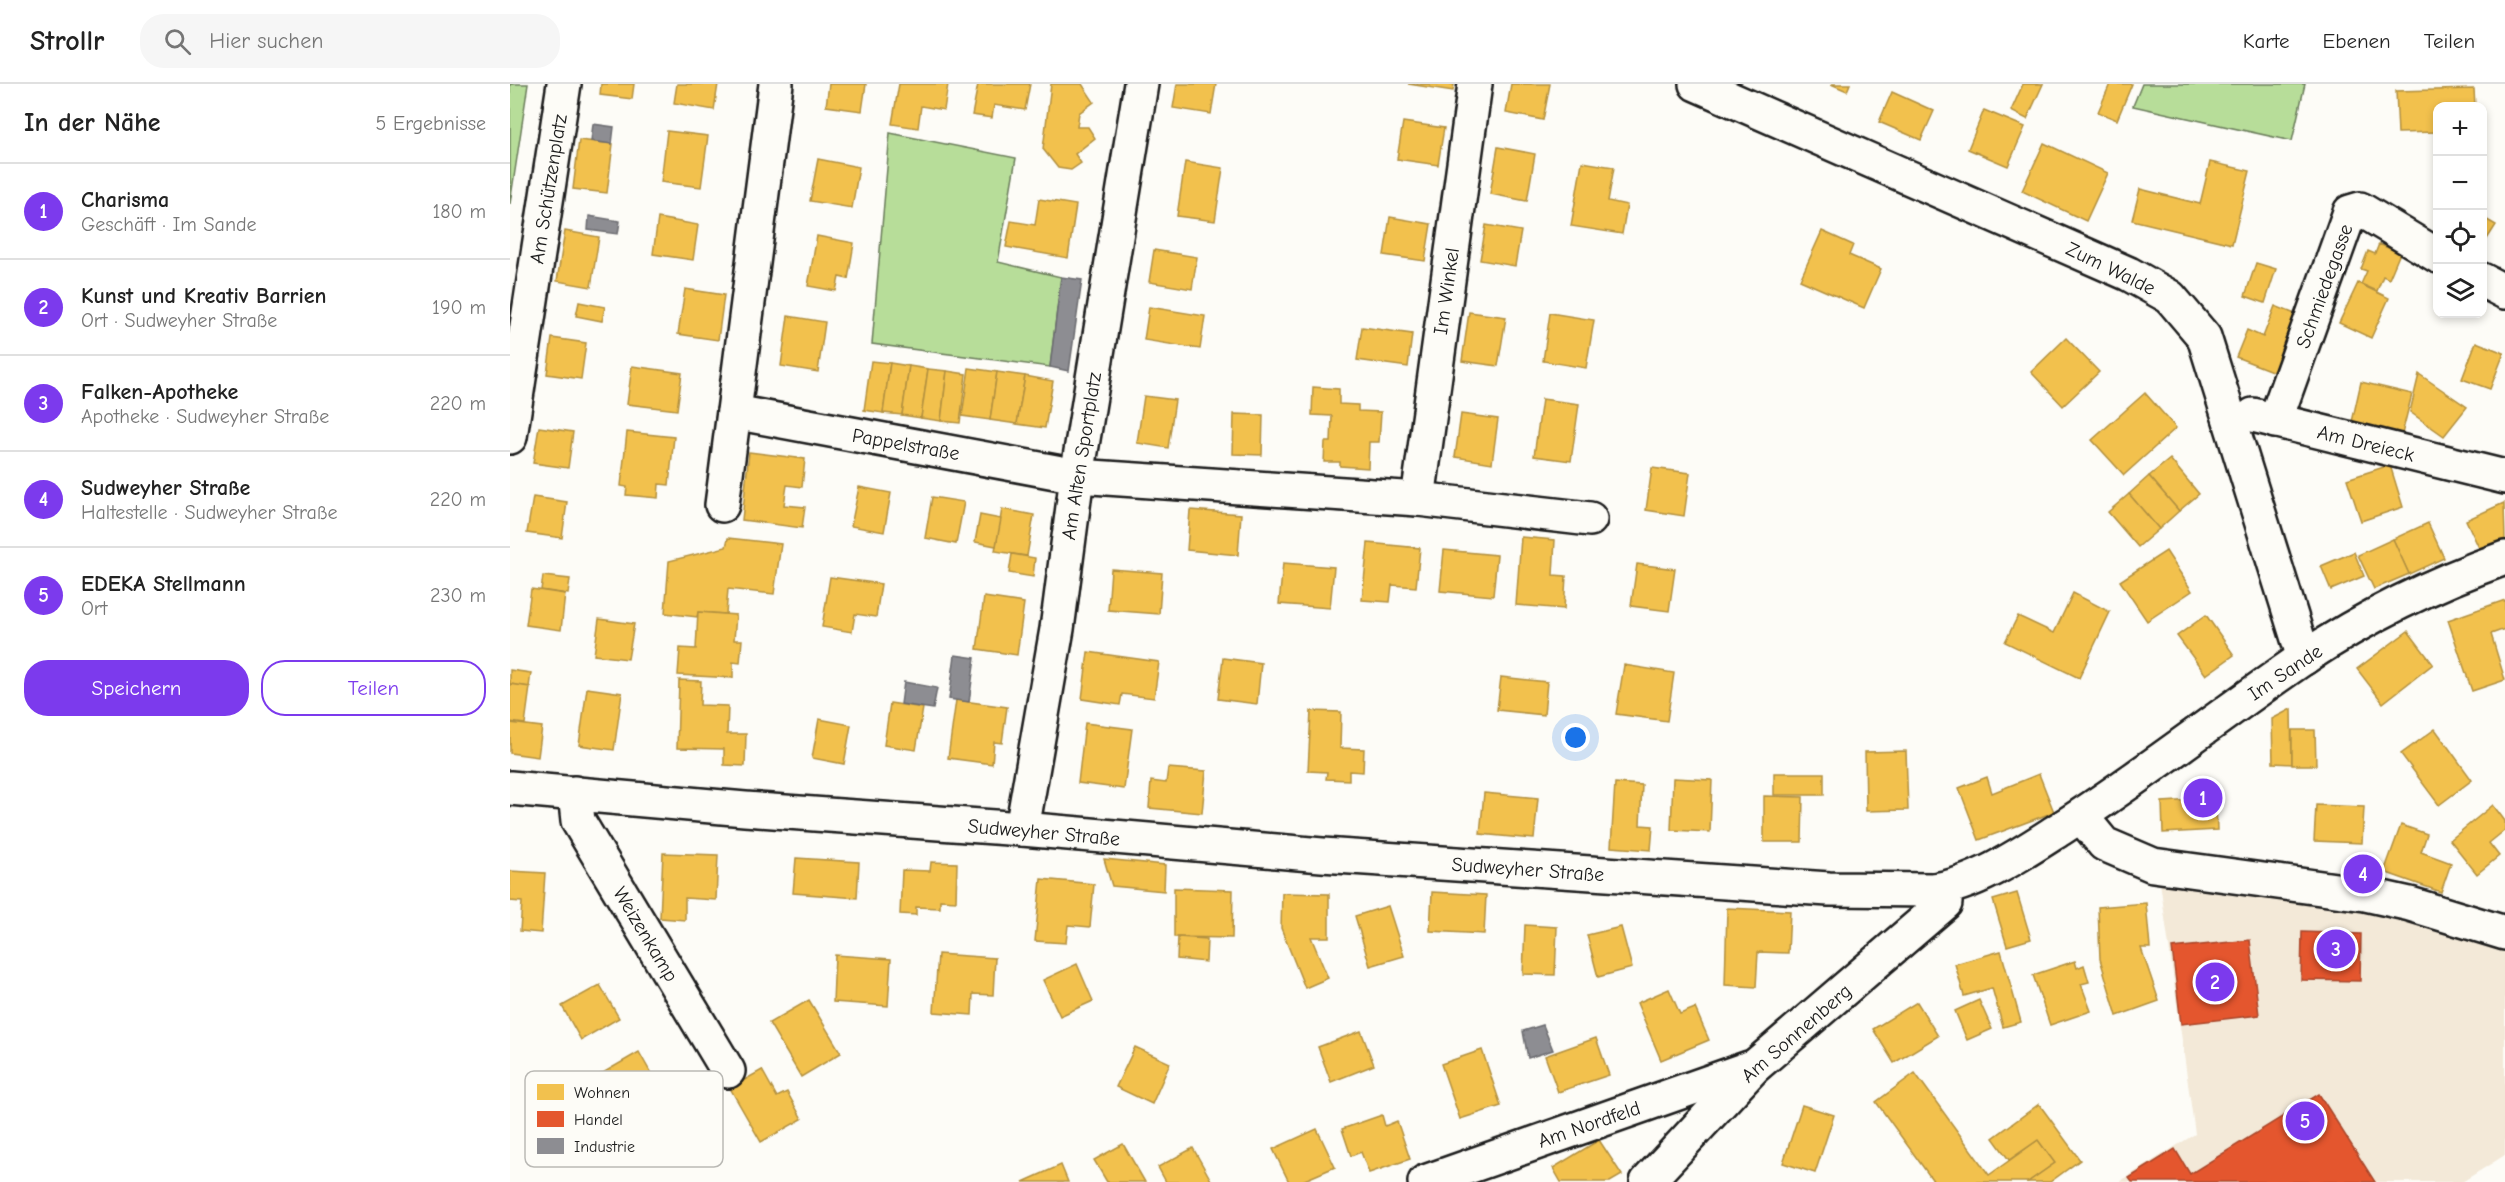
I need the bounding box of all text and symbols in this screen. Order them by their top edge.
search box [140,14,560,68]
text: Strollr [30,25,104,57]
icon: search [161,25,194,58]
text: Hier suchen [209,28,323,54]
text: Karte [2243,29,2290,53]
text: Ebenen [2323,29,2391,53]
text: Teilen [2424,29,2475,53]
map controls [2433,102,2487,318]
button: + [2433,102,2487,156]
text: In der Nähe [24,108,161,138]
text: 5 Ergebnisse [376,112,486,135]
street label: Am Schützenplatz [525,112,572,266]
button: − [2433,156,2487,210]
text: Charisma [81,187,169,213]
text: 1 [40,200,47,223]
text: 180 m [432,200,486,223]
button: locate [2433,210,2487,264]
text: Geschäft · Im Sande [81,213,257,236]
street label: Schmiedegasse [2291,221,2358,351]
street label: Zum Walde [2062,237,2159,300]
street label: Im Winkel [1429,246,1464,336]
button: layers [2433,264,2487,318]
text: Kunst und Kreativ Barrien [81,283,327,309]
text: 2 [39,296,48,319]
text: 190 m [432,296,486,319]
text: Ort · Sudweyher Straße [81,309,277,332]
street label: Am Alten Sportplatz [1057,370,1106,542]
text: Falken-Apotheke [81,379,238,405]
text: 3 [39,392,48,415]
text: 220 m [430,392,486,415]
text: Apotheke · Sudweyher Straße [81,405,329,428]
street label: Am Dreieck [2315,420,2417,467]
street label: Pappelstraße [850,424,961,465]
text: Sudweyher Straße [81,475,250,501]
text: 4 [39,488,48,511]
text: 220 m [430,488,486,511]
text: Haltestelle · Sudweyher Straße [81,501,337,524]
text: EDEKA Stellmann [81,571,246,597]
text: 5 [38,584,49,607]
text: 230 m [430,584,486,607]
text: Ort [81,597,108,620]
street label: Im Sande [2244,639,2327,705]
button: Speichern [24,660,249,716]
button: Teilen [261,660,486,716]
your location [1561,723,1590,752]
pin: 1 [2184,776,2222,820]
street label: Sudweyher Straße [967,814,1121,851]
pin: 4 [2344,852,2382,896]
street label: Sudweyher Straße [1451,853,1605,886]
street label: Weizenkamp [608,883,683,986]
pin: 3 [2316,926,2356,972]
pin: 2 [2196,960,2234,1004]
street label: Am Sonnenberg [1737,979,1856,1087]
legend [525,1071,723,1167]
text: Wohnen [574,1084,630,1102]
street label: Am Nordfeld [1535,1096,1643,1153]
pin: 5 [2286,1098,2324,1144]
text: Handel [574,1111,623,1129]
text: Industrie [574,1138,635,1156]

